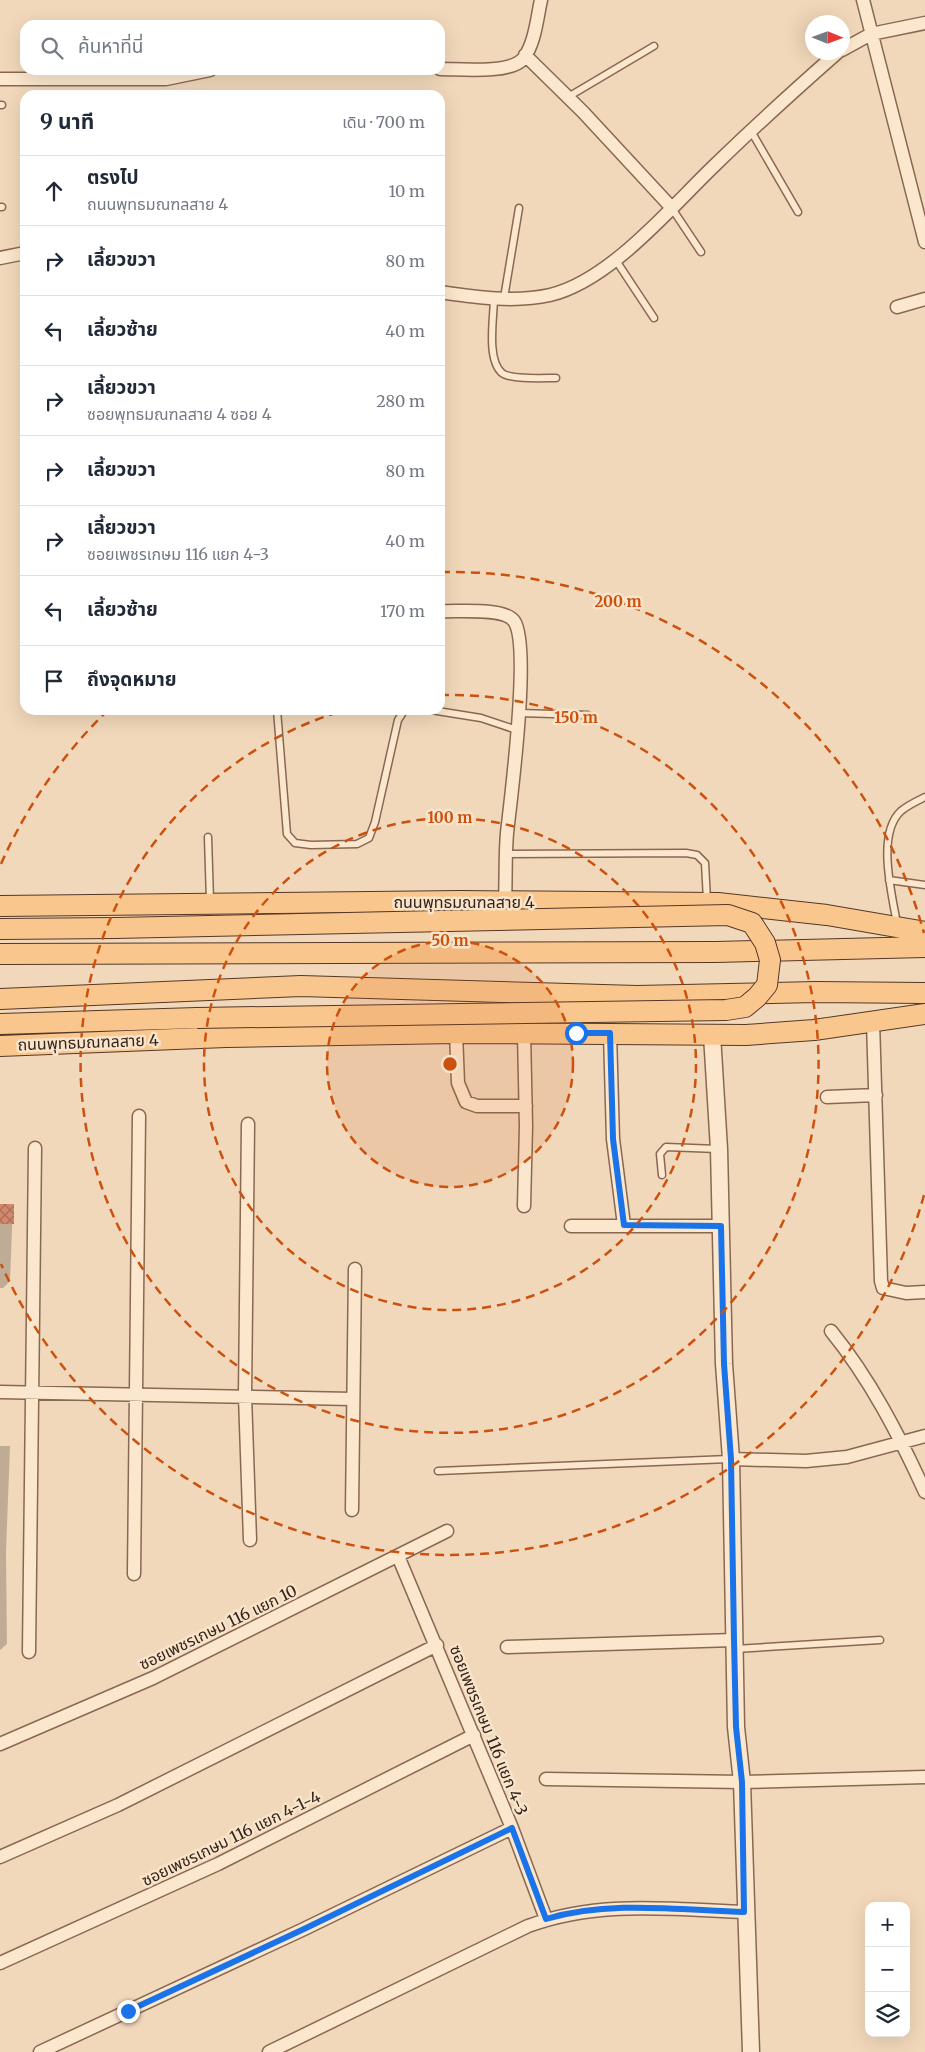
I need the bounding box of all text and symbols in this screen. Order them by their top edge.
north arrow [805,15,850,60]
search box [20,20,445,75]
icon: search [38,34,66,62]
text: ค้นหาที่นี่ [78,34,143,58]
text: 9 นาที [40,108,94,135]
text: เดิน · 700 m [342,112,425,132]
text: ตรงไป [87,165,139,189]
icon: ahead [40,177,68,205]
text: 10 m [388,181,425,201]
text: ถนนพุทธมณฑลสาย 4 [87,194,228,214]
icon: right [40,247,68,275]
text: เลี้ยวขวา [87,247,156,271]
text: 80 m [386,251,425,271]
icon: left [40,317,68,345]
text: เลี้ยวซ้าย [87,317,158,341]
text: 40 m [385,321,425,341]
text: เลี้ยวขวา [87,375,156,399]
icon: right [40,387,68,415]
text: 280 m [376,391,425,411]
text: ซอยพุทธมณฑลสาย 4 ซอย 4 [87,404,272,424]
icon: right [40,457,68,485]
text: เลี้ยวขวา [87,457,156,481]
text: 80 m [386,461,425,481]
text: เลี้ยวขวา [87,515,156,539]
icon: right [40,527,68,555]
text: 40 m [385,531,425,551]
text: ซอยเพชรเกษม 116 แยก 4-3 [87,544,269,564]
text: 200 m [594,592,642,611]
icon: left [40,597,68,625]
text: เลี้ยวซ้าย [87,597,158,621]
text: 170 m [380,601,425,621]
icon: arrive [40,667,68,695]
text: ถึงจุดหมาย [87,667,177,691]
text: 150 m [554,708,598,727]
text: 100 m [428,808,472,827]
street label: ถนนพุทธมณฑลสาย 4 [393,892,535,912]
text: 50 m [431,931,469,950]
route start [565,1022,588,1045]
street label: ถนนพุทธมณฑลสาย 4 [17,1030,159,1054]
centre of rings [441,1055,459,1073]
street label: ซอยเพชรเกษม 116 แยก 10 [136,1580,300,1674]
street label: ซอยเพชรเกษม 116 แยก 4-3 [446,1642,532,1818]
street label: ซอยเพชรเกษม 116 แยก 4-1-4 [138,1786,324,1890]
map controls [865,1902,910,2037]
button: + [865,1902,910,1947]
button: − [865,1947,910,1992]
button: layers [865,1992,910,2037]
route end [117,2000,140,2023]

